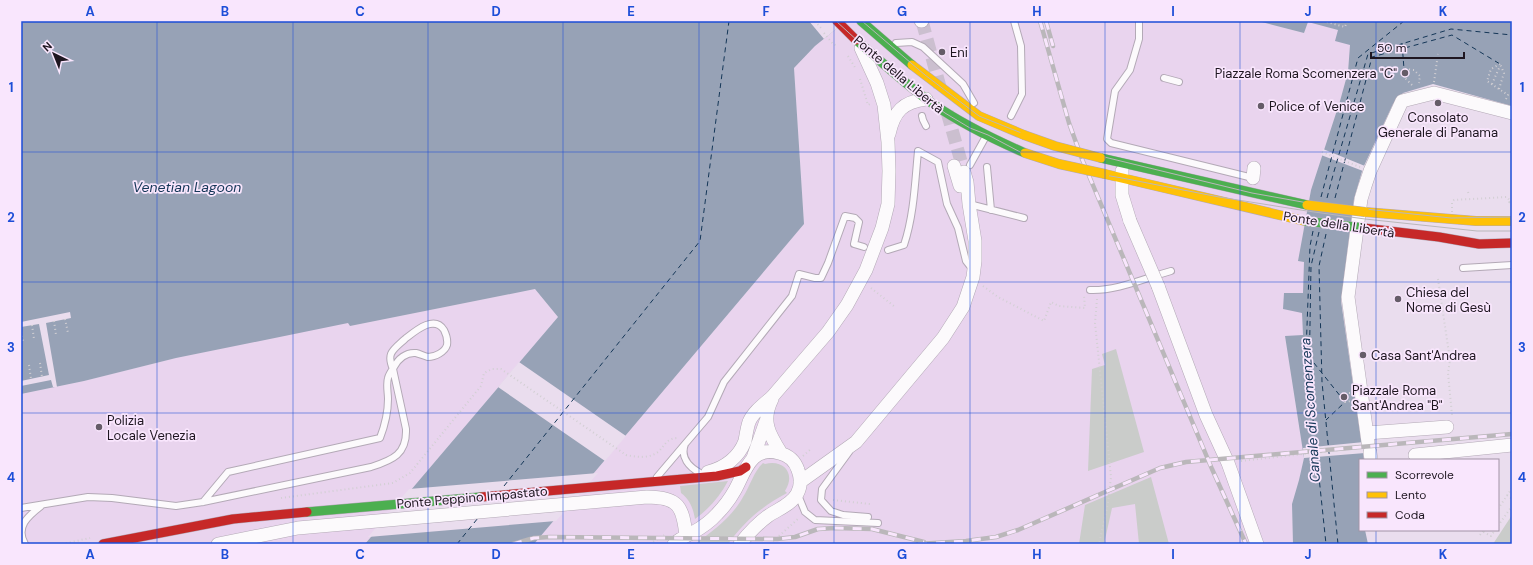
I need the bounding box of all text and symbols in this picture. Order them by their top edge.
text: A [85,3,95,20]
text: B [221,3,229,20]
text: C [355,3,365,20]
text: D [491,3,501,20]
text: E [627,3,635,20]
text: F [762,3,770,20]
text: G [897,3,907,20]
text: H [1032,3,1042,20]
text: I [1171,3,1175,20]
text: J [1304,3,1312,20]
text: K [1439,3,1448,20]
street label: Ponte della Libertà [850,32,947,117]
north arrow [34,34,74,74]
scale bar [1371,34,1464,60]
text: N [39,39,55,55]
text: 50 m [1377,40,1406,56]
place label: Eni [950,44,968,61]
marker: Eni [937,47,947,57]
place label: Piazzale Roma Scomenzera "C" [1215,65,1397,82]
marker: Piazzale Roma Scomenzera "C" [1400,68,1410,78]
text: 1 [9,79,13,96]
text: 1 [1520,79,1524,96]
place label: Police of Venice [1269,98,1364,115]
marker: Consolato Generale di Panama [1433,98,1443,108]
marker: Police of Venice [1256,101,1266,111]
place label: Consolato Generale di Panama [1378,109,1498,141]
water label: Venetian Lagoon [133,178,241,196]
street label: Ponte della Libertà [1282,207,1396,242]
text: 2 [7,209,15,226]
text: 2 [1518,209,1526,226]
place label: Chiesa del Nome di Gesù [1406,284,1491,316]
marker: Chiesa del Nome di Gesù [1393,294,1403,304]
water label: Canale di Scomenzera [1296,337,1324,483]
text: 3 [7,339,15,356]
text: 3 [1518,339,1526,356]
place label: Casa Sant'Andrea [1371,347,1476,364]
marker: Casa Sant'Andrea [1358,350,1368,360]
place label: Piazzale Roma Sant'Andrea "B" [1352,382,1443,414]
marker: Piazzale Roma Sant'Andrea "B" [1339,392,1349,402]
place label: Polizia Locale Venezia [107,412,196,444]
marker: Polizia Locale Venezia [94,422,104,432]
legend [1359,459,1499,531]
text: Scorrevole [1395,467,1454,483]
text: 4 [7,469,15,486]
text: 4 [1518,469,1526,486]
street label: Ponte Peppino Impastato [396,482,548,513]
text: Lento [1395,487,1426,503]
text: Coda [1395,507,1425,523]
text: A [85,546,95,563]
text: B [221,546,229,563]
text: C [355,546,365,563]
text: D [491,546,501,563]
text: E [627,546,635,563]
text: F [762,546,770,563]
text: G [897,546,907,563]
text: H [1032,546,1042,563]
text: I [1171,546,1175,563]
text: J [1304,546,1312,563]
text: K [1439,546,1448,563]

